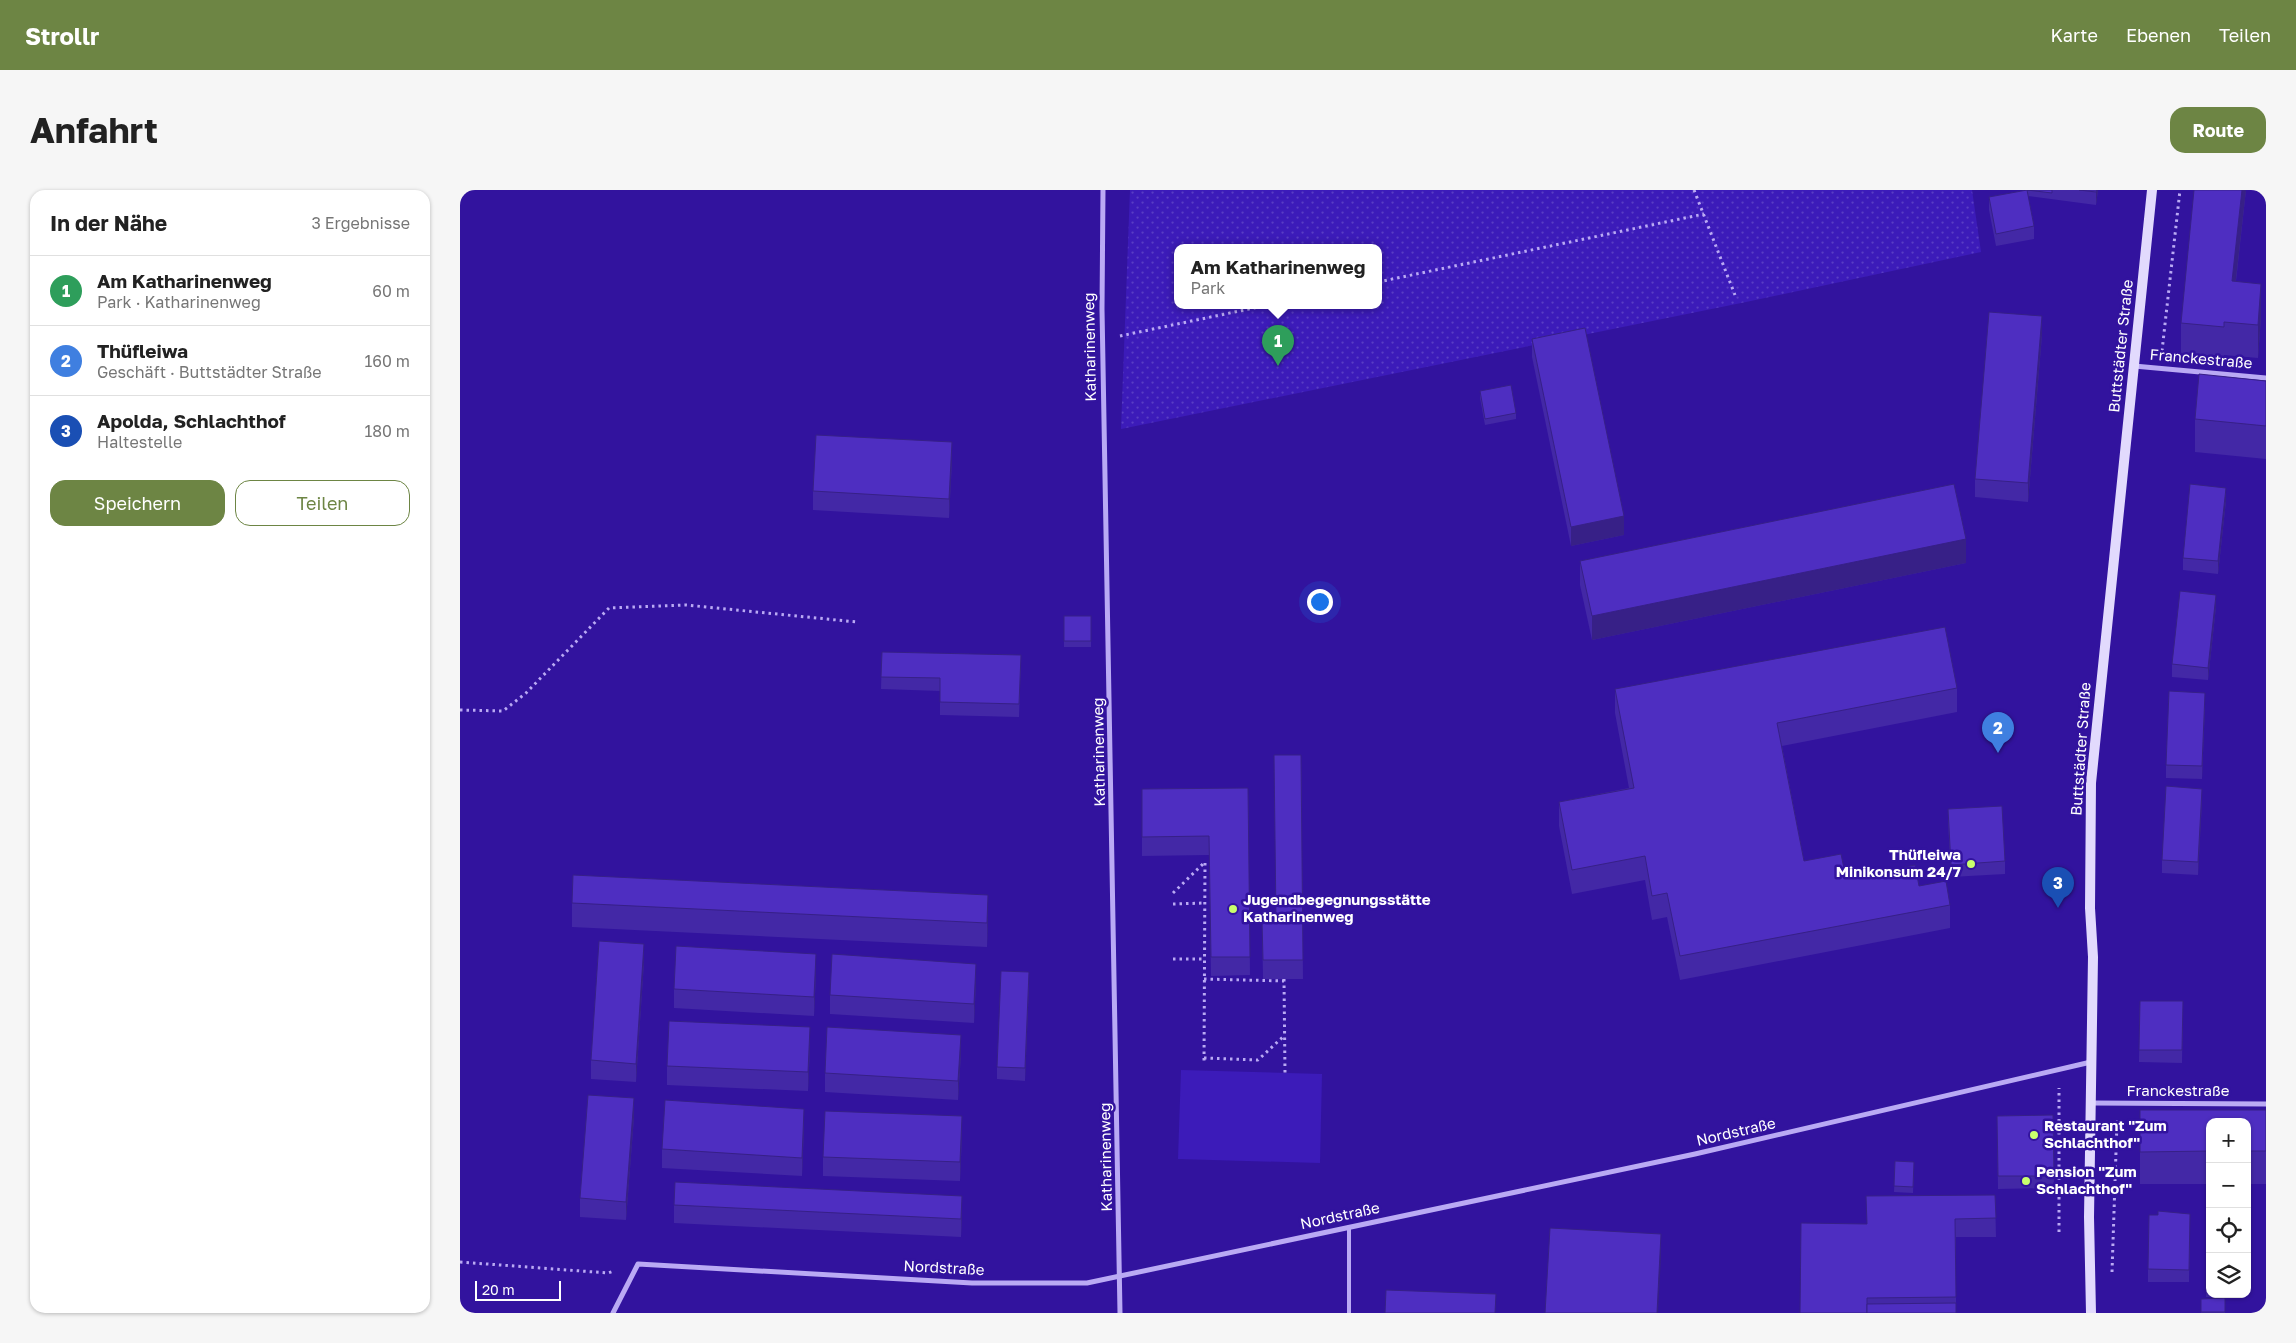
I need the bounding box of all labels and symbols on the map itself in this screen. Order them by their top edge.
street label: Buttstädter Straße [2104,278,2136,413]
street label: Katharinenweg [1079,292,1099,402]
pin: 1 [1262,325,1294,366]
street label: Franckestraße [2149,345,2253,371]
your location [1307,589,1333,615]
street label: Buttstädter Straße [2066,681,2094,816]
street label: Katharinenweg [1088,697,1108,807]
pin: 2 [1982,712,2014,753]
place label: Thüfleiwa Minikonsum 24/7 [1836,845,1961,880]
marker: Thüfleiwa Minikonsum 24/7 [1965,858,1977,870]
pin: 3 [2042,867,2074,908]
place label: Jugendbegegnungsstätte Katharinenweg [1243,890,1431,925]
marker: Jugendbegegnungsstätte Katharinenweg [1227,903,1239,915]
street label: Franckestraße [2127,1081,2230,1099]
street label: Katharinenweg [1095,1102,1115,1212]
street label: Nordstraße [1694,1113,1777,1149]
place label: Restaurant "Zum Schlachthof" [2044,1116,2167,1151]
marker: Restaurant "Zum Schlachthof" [2028,1129,2040,1141]
place label: Pension "Zum Schlachthof" [2036,1162,2137,1197]
marker: Pension "Zum Schlachthof" [2020,1175,2032,1187]
street label: Nordstraße [1298,1198,1381,1232]
street label: Nordstraße [903,1256,985,1278]
scale bar [475,1278,561,1301]

